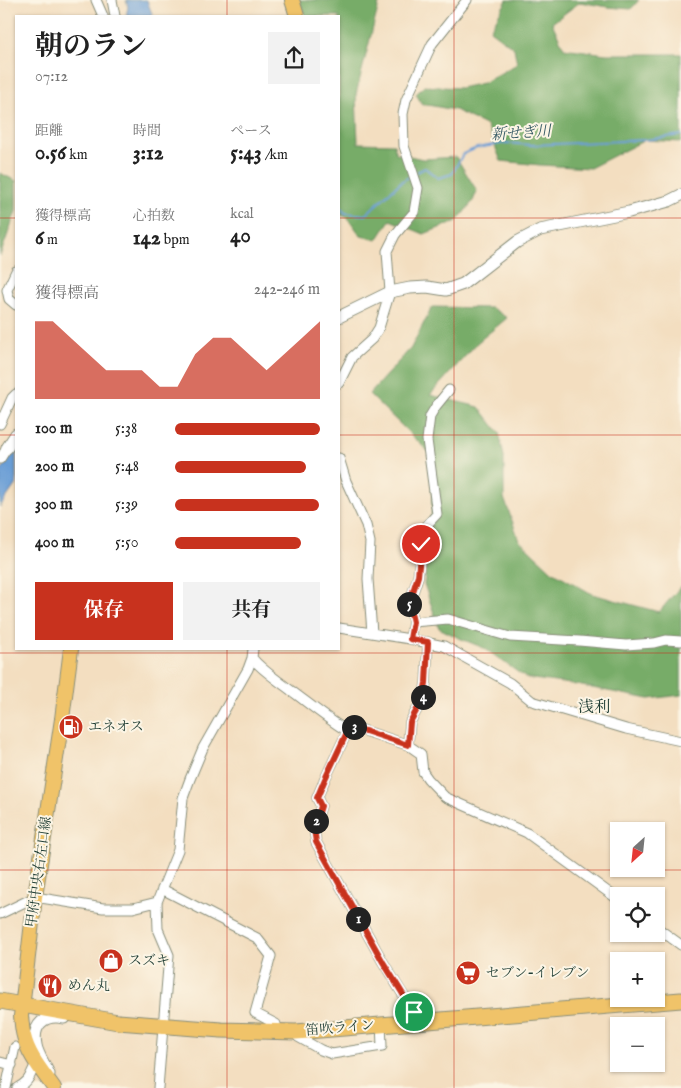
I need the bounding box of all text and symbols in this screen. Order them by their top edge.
text: 朝のラン [35,30,147,65]
button: share [268,32,320,84]
text: 07:12 [35,67,68,87]
water label: 新せぎ川 [490,121,554,145]
text: 距離 [35,122,63,140]
text: 時間 [133,122,161,140]
text: ペース [230,122,272,140]
text: 0.56 [35,140,66,167]
text: 3:12 [133,140,164,167]
text: 5:43 [230,140,262,167]
text: km [66,146,88,164]
text: /km [262,146,288,164]
text: kcal [230,205,254,223]
text: 獲得標高 [35,207,91,225]
text: 心拍数 [133,207,175,225]
text: 40 [230,223,251,250]
text: 6 [35,225,44,252]
text: 142 [133,225,161,252]
text: m [44,231,58,249]
text: bpm [161,231,190,249]
text: 242–246 m [254,280,320,300]
text: 獲得標高 [35,284,99,304]
text: 100 m [35,419,72,439]
text: 5:38 [115,419,137,439]
text: 200 m [35,457,74,477]
text: 5:48 [115,457,139,477]
text: 300 m [35,495,73,515]
text: 5:39 [115,495,138,515]
pin [400,523,442,565]
icon: check [407,530,435,558]
text: 400 m [35,533,74,553]
text: 5:50 [115,533,139,553]
button: 保存 [35,582,173,640]
button: 共有 [183,582,320,640]
pin: 5 [396,592,422,616]
text: 5 [407,595,412,613]
pin: 4 [410,684,436,710]
text: 4 [420,688,427,706]
district label: 浅利 [578,698,610,718]
fuel station icon: エネオス [58,714,84,740]
pin: 3 [342,714,366,740]
place label: エネオス [88,718,144,736]
text: 3 [352,718,357,736]
pin: 2 [304,808,328,834]
text: 2 [313,812,320,830]
street label: 甲府中央右左口線 [22,815,56,929]
north arrow [610,822,665,878]
map controls [610,822,665,1072]
button: locate [610,887,665,942]
pin: 1 [346,906,370,932]
text: 1 [356,910,361,928]
shop icon: スズキ [98,948,124,974]
place label: スズキ [128,952,170,970]
button: + [610,952,665,1007]
supermarket icon: セブン-イレブン [455,960,481,986]
place label: セブン-イレブン [486,964,589,982]
restaurant icon: めん丸 [37,973,63,999]
place label: めん丸 [68,977,110,995]
pin [393,991,435,1033]
icon: arrive [400,998,428,1026]
street label: 笛吹ライン [305,1016,375,1040]
button: − [610,1017,665,1072]

